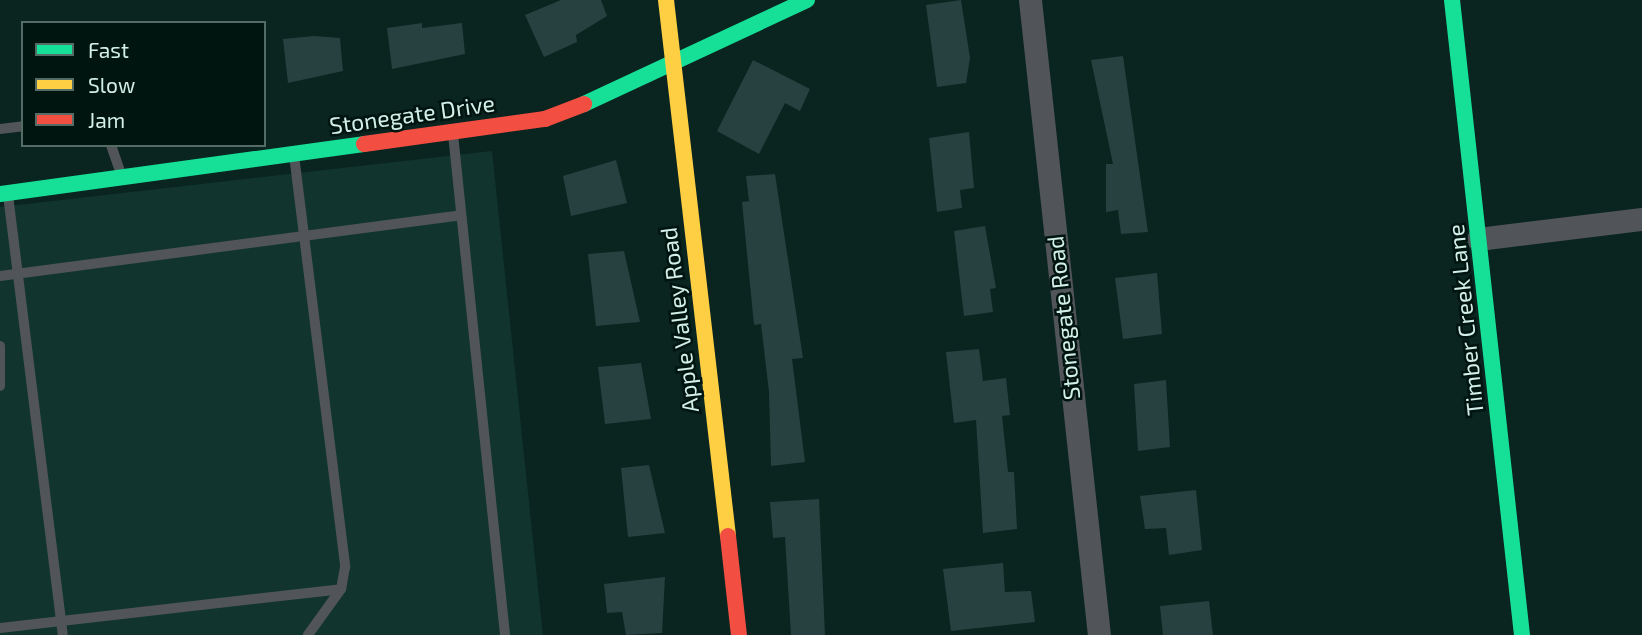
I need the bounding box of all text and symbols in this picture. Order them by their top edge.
legend [21,21,266,147]
text: Fast [88,37,129,62]
text: Slow [88,72,135,97]
street label: Stonegate Drive [328,89,496,139]
text: Jam [88,107,125,132]
street label: Timber Creek Lane [1441,223,1489,417]
street label: Apple Valley Road [654,225,704,415]
street label: Stonegate Road [1041,235,1085,401]

